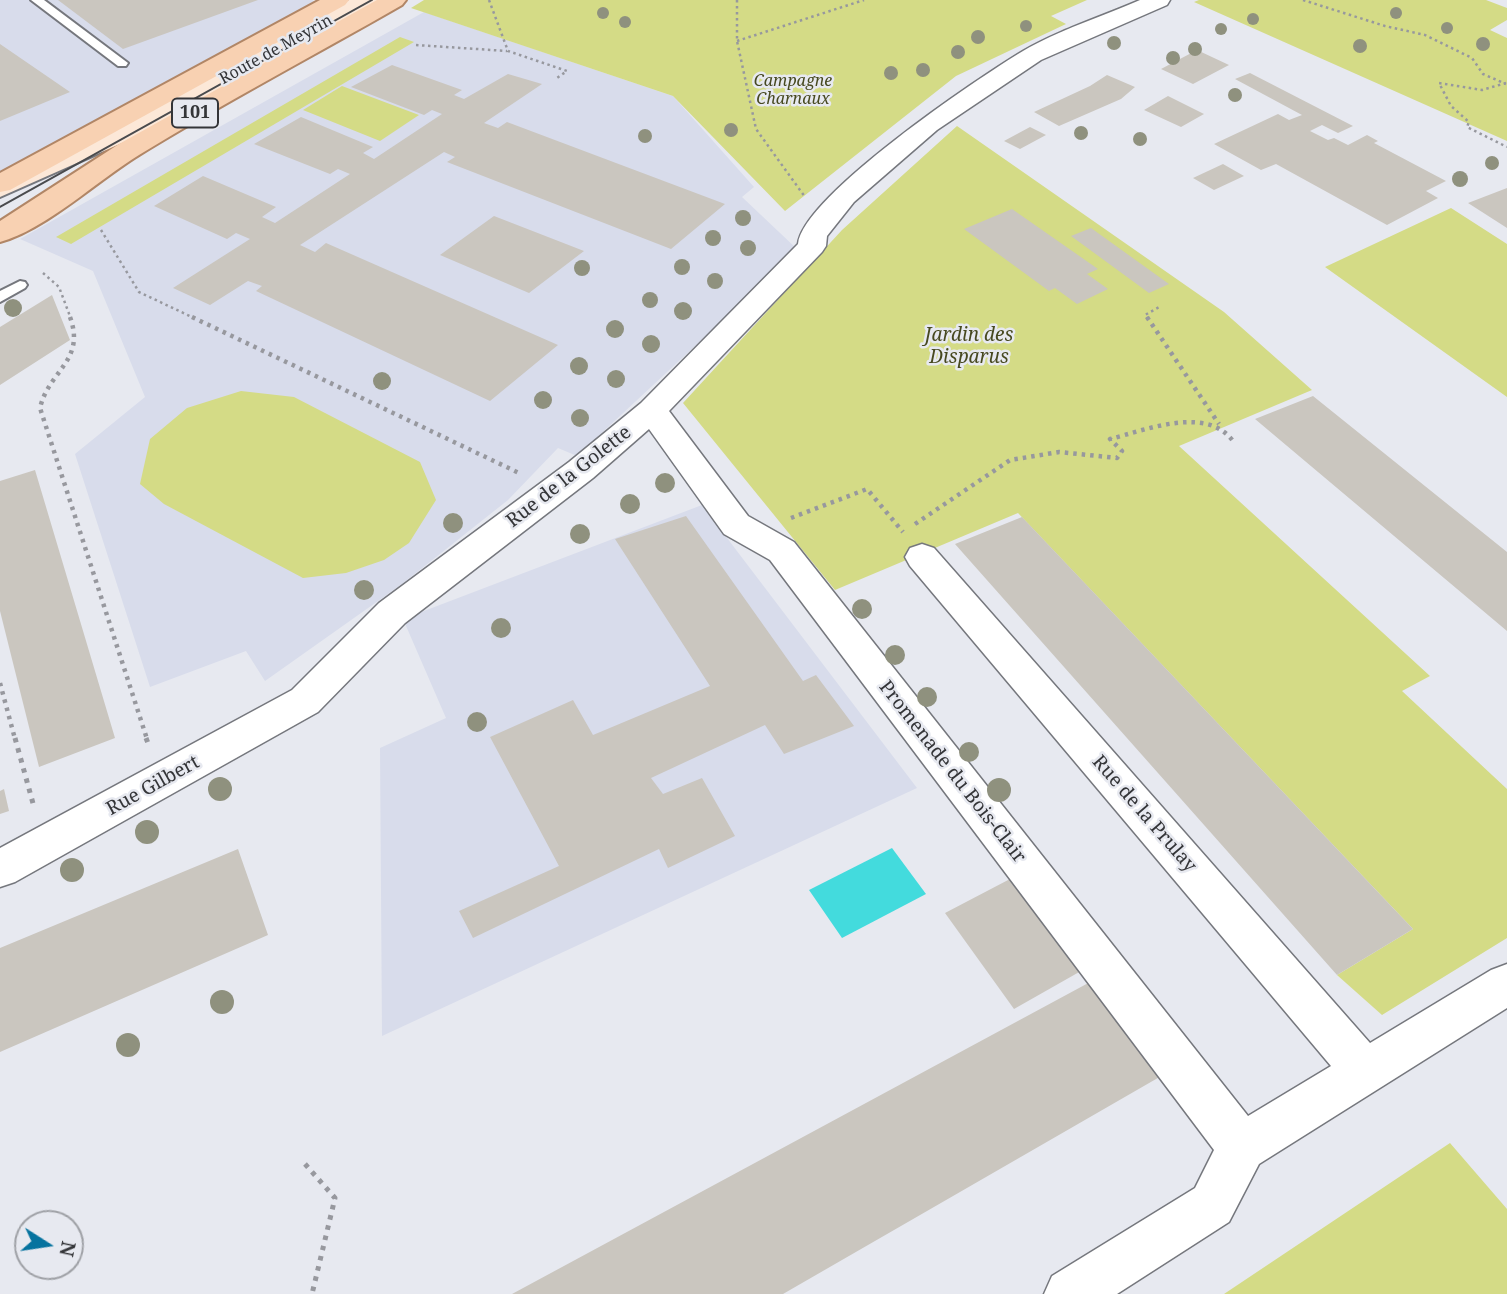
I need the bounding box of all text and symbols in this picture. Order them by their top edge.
street label: Route de Meyrin [216,11,336,89]
park label: Campagne Charnaux [754,71,832,109]
road number: 101 [172,98,218,128]
park label: Jardin des Disparus [925,325,1013,369]
street label: Rue de la Golette [502,421,636,533]
street label: Promenade du Bois-Clair [874,676,1030,868]
street label: Rue Gilbert [103,751,203,821]
street label: Rue de la Prulay [1087,751,1201,877]
north arrow [14,1210,84,1280]
text: N [53,1239,82,1259]

